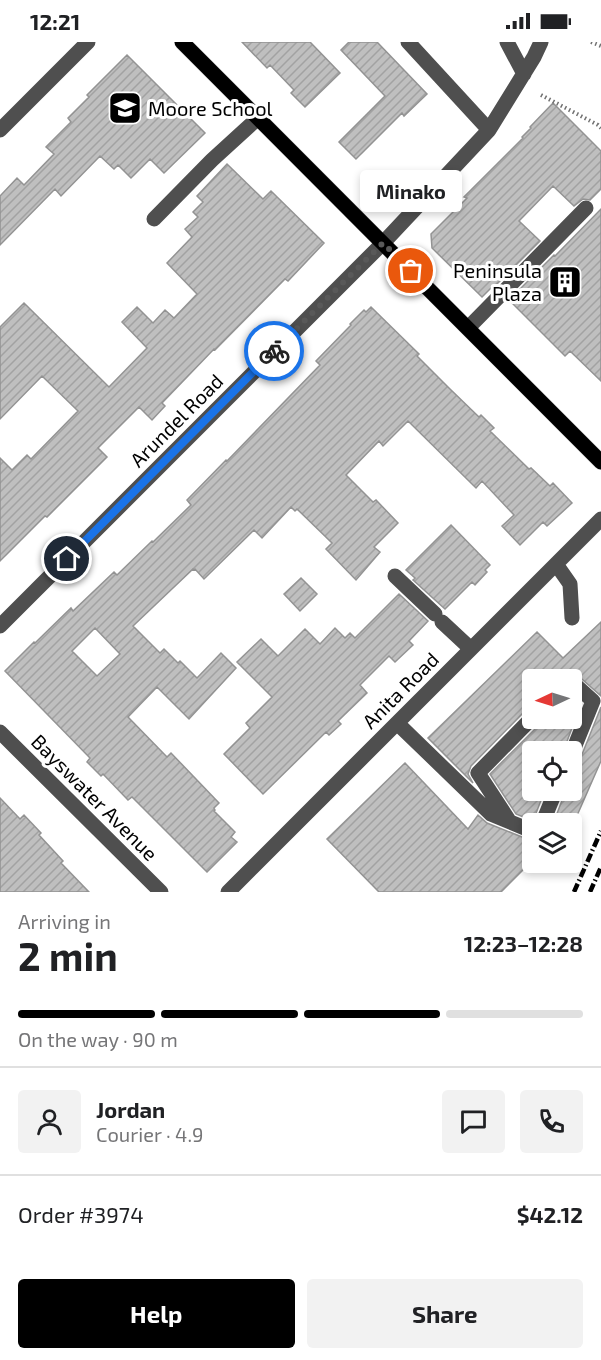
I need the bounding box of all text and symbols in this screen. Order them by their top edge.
text: 12:21 [30,8,80,34]
school or university icon: Moore School [107,90,143,126]
place label: Moore School [148,96,273,120]
callout: Minako [360,169,462,211]
text: Minako [376,179,446,203]
pin [385,245,436,296]
icon: bag [394,254,427,287]
place label: Peninsula Plaza [453,258,542,305]
building icon: Peninsula Plaza [547,264,583,300]
courier [244,321,304,381]
icon: bike [258,335,291,368]
street label: Arundel Road [125,369,227,471]
pin [41,533,92,584]
icon: home [50,542,83,575]
street label: Anita Road [357,647,443,733]
north arrow [522,669,582,729]
map controls [522,669,582,873]
street label: Bayswater Avenue [27,729,163,865]
button: locate [522,741,582,801]
button: layers [522,813,582,873]
text: Arriving in [18,909,111,933]
text: 12:23–12:28 [464,930,583,956]
text: 2 min [18,932,118,979]
text: On the way · 90 m [18,1027,178,1051]
button: person [18,1090,81,1153]
button: chat [442,1090,505,1153]
button: phone [520,1090,583,1153]
text: Jordan [96,1096,165,1122]
text: Courier · 4.9 [96,1122,203,1146]
text: Order #3974 [18,1201,144,1227]
text: $42.12 [517,1201,583,1227]
button: Help [18,1279,295,1348]
button: Share [307,1279,583,1348]

